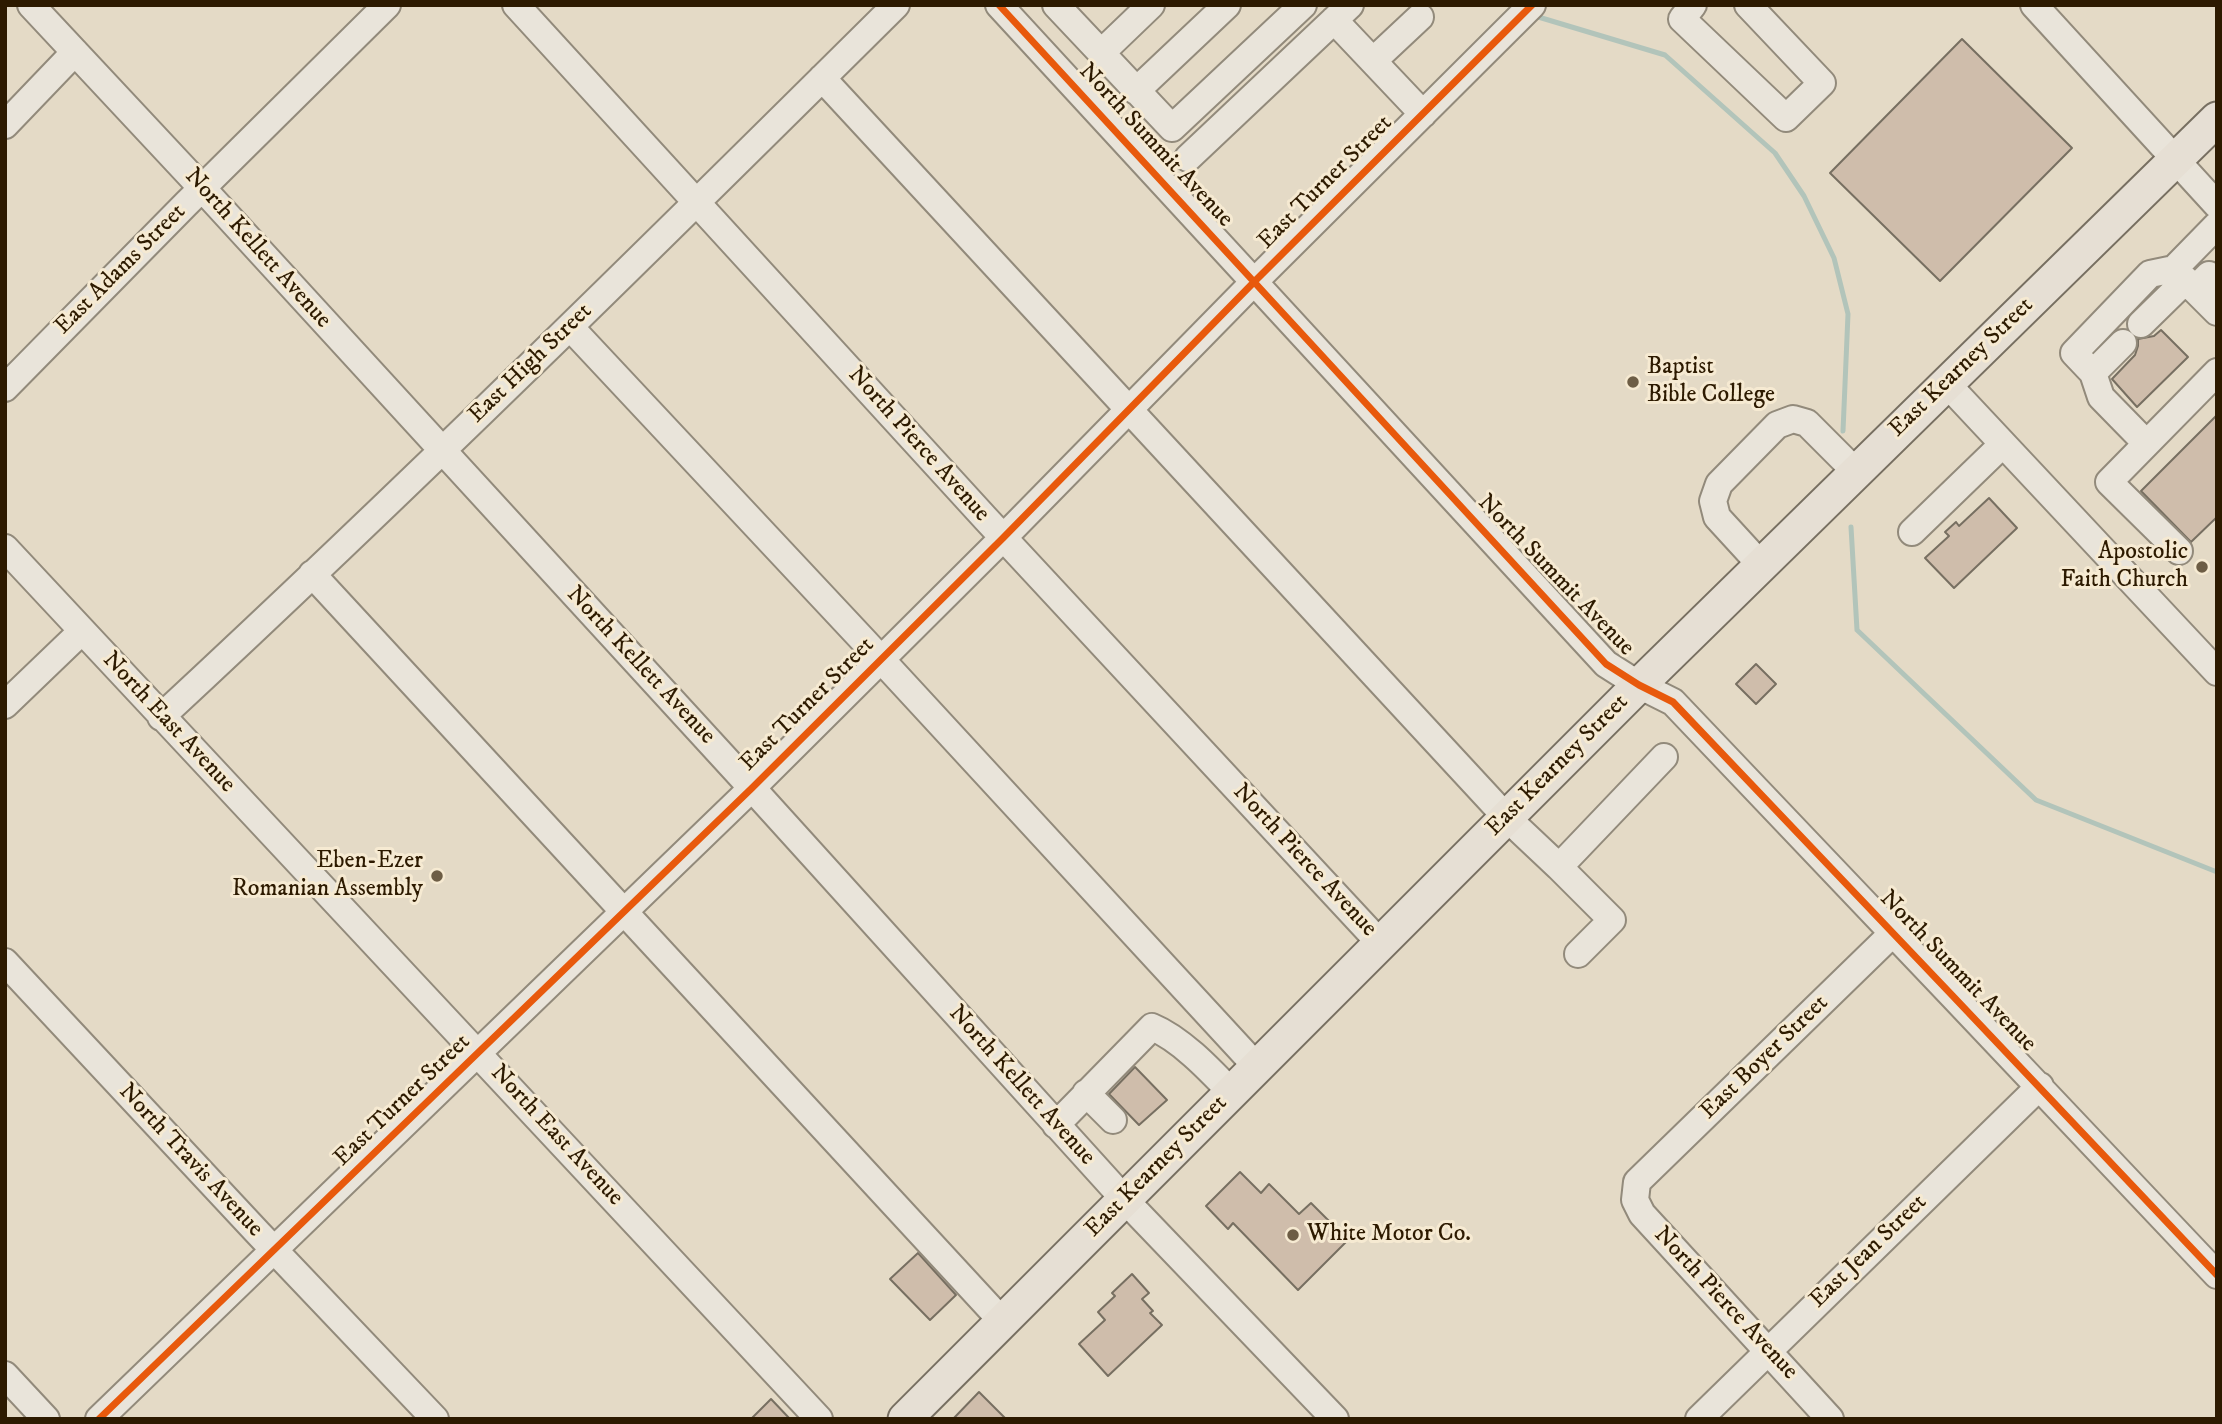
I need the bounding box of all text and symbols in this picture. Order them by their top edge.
street label: North Summit Avenue [1072,58,1238,234]
street label: East Turner Street [1253,110,1399,256]
street label: North Kellett Avenue [177,163,337,335]
street label: East Adams Street [49,198,193,342]
street label: East Kearney Street [1884,292,2040,444]
street label: East High Street [463,298,599,430]
place label: Baptist Bible College [1647,354,1775,410]
street label: North Pierce Avenue [841,362,995,528]
marker: Baptist Bible College [1625,374,1641,390]
street label: North Summit Avenue [1470,489,1640,663]
place label: Apostolic Faith Church [2061,539,2188,595]
marker: Apostolic Faith Church [2194,559,2210,575]
street label: North Kellett Avenue [559,581,721,751]
street label: East Turner Street [735,632,881,778]
street label: North East Avenue [95,646,241,800]
street label: East Kearney Street [1481,689,1635,843]
street label: North Pierce Avenue [1226,779,1382,943]
place label: Eben-Ezer Romanian Assembly [232,848,423,904]
marker: Eben-Ezer Romanian Assembly [429,868,445,884]
street label: North Summit Avenue [1872,885,2042,1059]
street label: East Boyer Street [1695,990,1835,1126]
street label: North Kellett Avenue [941,1000,1101,1172]
street label: East Turner Street [329,1029,477,1173]
street label: North East Avenue [483,1059,629,1213]
street label: North Travis Avenue [112,1078,268,1244]
street label: East Kearney Street [1080,1090,1234,1244]
street label: East Jean Street [1804,1189,1934,1315]
place label: White Motor Co. [1307,1221,1471,1249]
street label: North Pierce Avenue [1647,1222,1803,1386]
marker: White Motor Co. [1285,1227,1301,1243]

